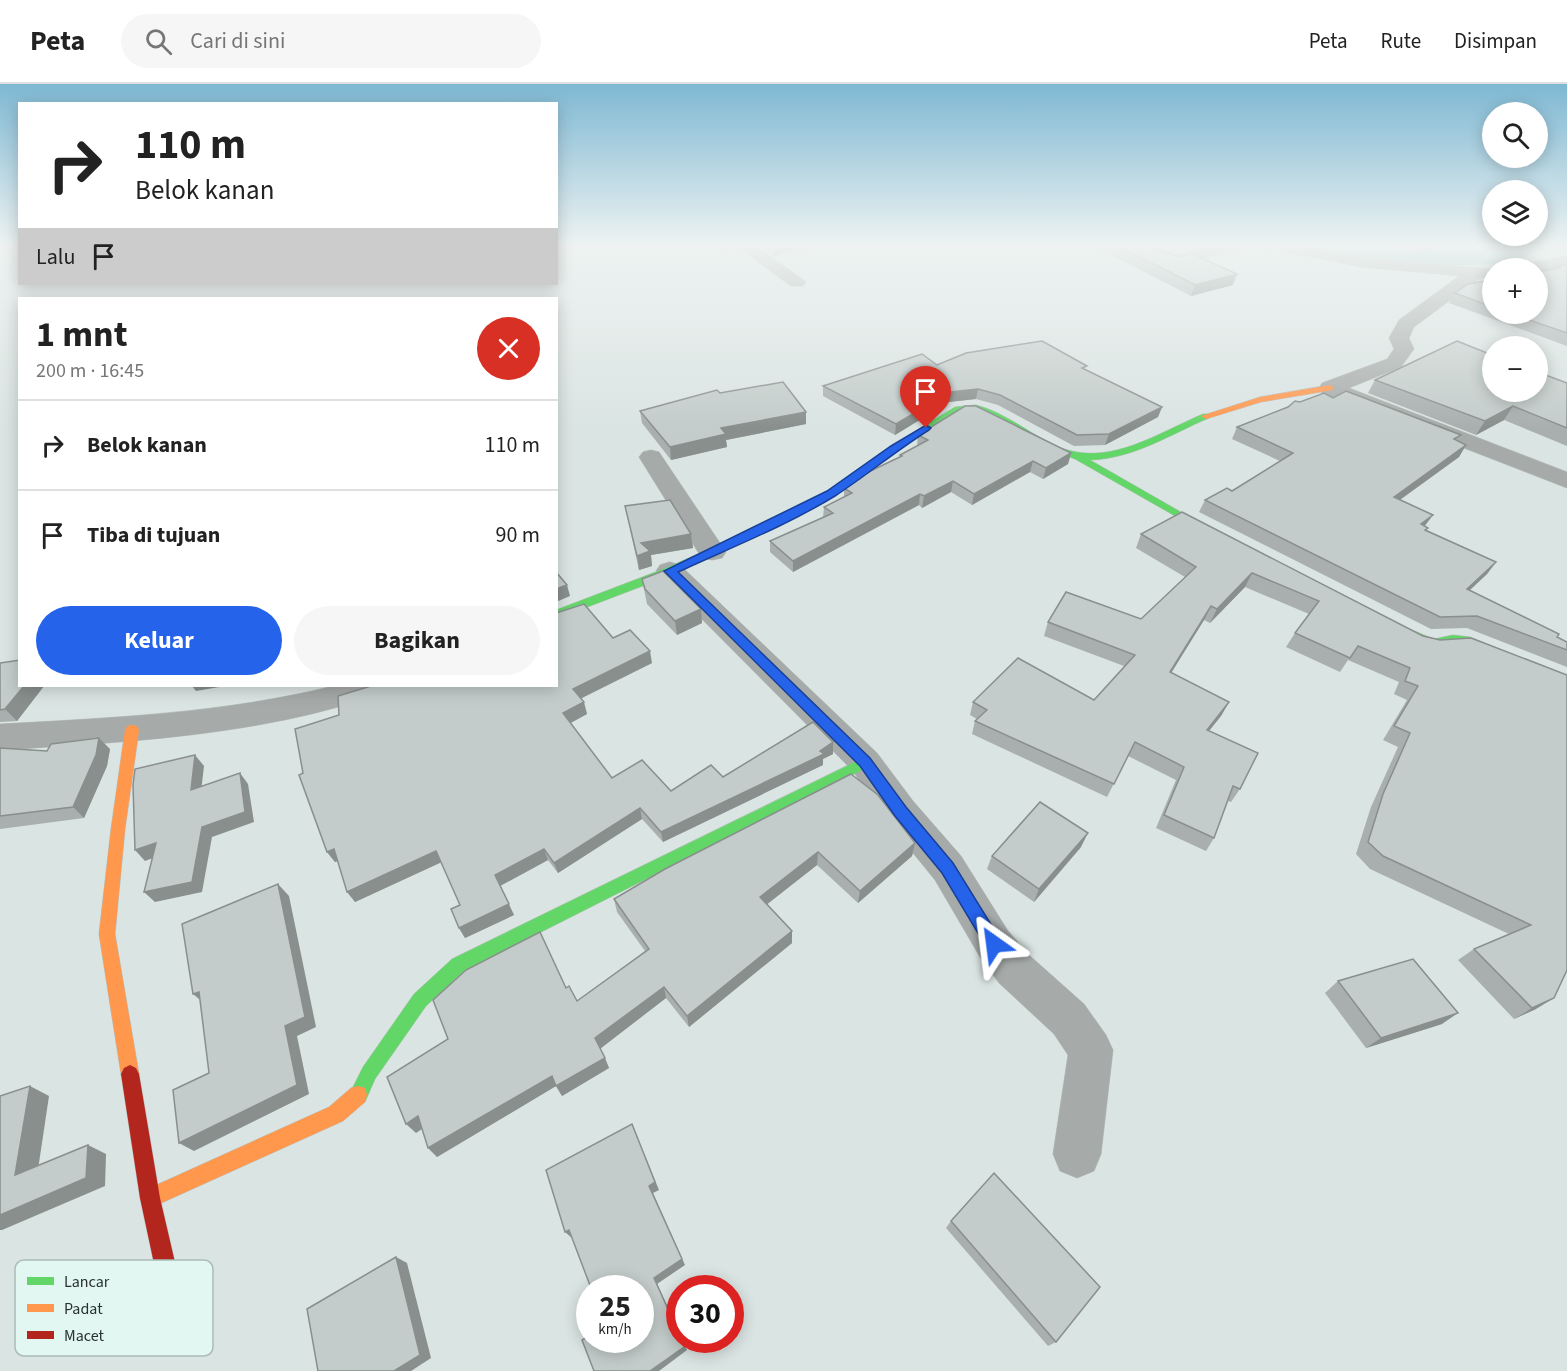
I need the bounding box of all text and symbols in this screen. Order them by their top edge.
search box [121,14,541,68]
text: Peta [30,21,85,61]
icon: search [142,25,175,58]
text: Cari di sini [190,25,285,57]
text: Peta [1309,26,1347,56]
text: Rute [1380,26,1421,56]
text: Disimpan [1454,26,1537,56]
map controls [1482,102,1548,402]
button: search [1482,102,1548,168]
text: 110 m [135,115,246,175]
icon: right [36,126,114,204]
text: Belok kanan [135,171,274,210]
button: layers [1482,180,1548,246]
icon: arrive [87,240,120,273]
text: Lalu [36,241,75,273]
button: + [1482,258,1548,324]
text: 1 mnt [36,309,127,360]
button: close [477,317,540,380]
button: − [1482,336,1548,402]
text: 200 m · 16:45 [36,357,144,385]
pin [900,366,951,428]
icon: arrive [909,375,942,408]
icon: right [36,429,69,462]
text: Belok kanan [87,429,207,461]
text: 110 m [485,429,540,461]
icon: arrive [36,519,69,552]
text: Tiba di tujuan [87,519,220,551]
text: 90 m [495,519,540,551]
button: Keluar [36,606,282,675]
button: Bagikan [294,606,540,675]
position arrow [962,912,1026,976]
legend [15,1260,213,1356]
text: Lancar [64,1271,110,1293]
speed limit sign: 30 [666,1275,744,1353]
text: 25 [599,1285,631,1328]
text: Padat [64,1298,103,1320]
text: km/h [598,1319,632,1340]
text: Macet [64,1325,104,1347]

